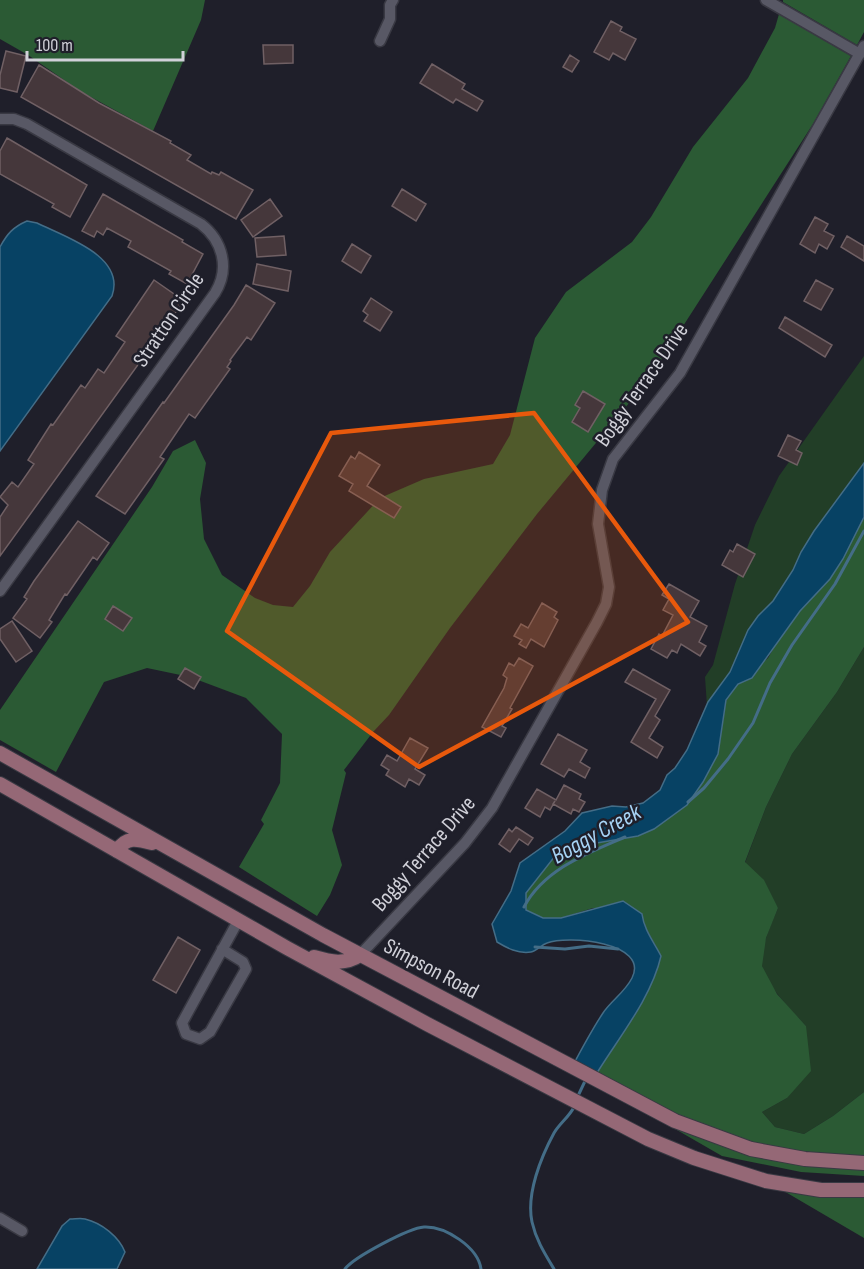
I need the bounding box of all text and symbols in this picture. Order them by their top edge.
scale bar [27,24,183,62]
text: 100 m [36,35,73,56]
street label: Stratton Circle [128,268,210,372]
street label: Boggy Terrace Drive [589,318,695,452]
street label: Boggy Terrace Drive [366,791,482,917]
water label: Boggy Creek [546,797,647,870]
street label: Simpson Road [379,933,483,1005]

